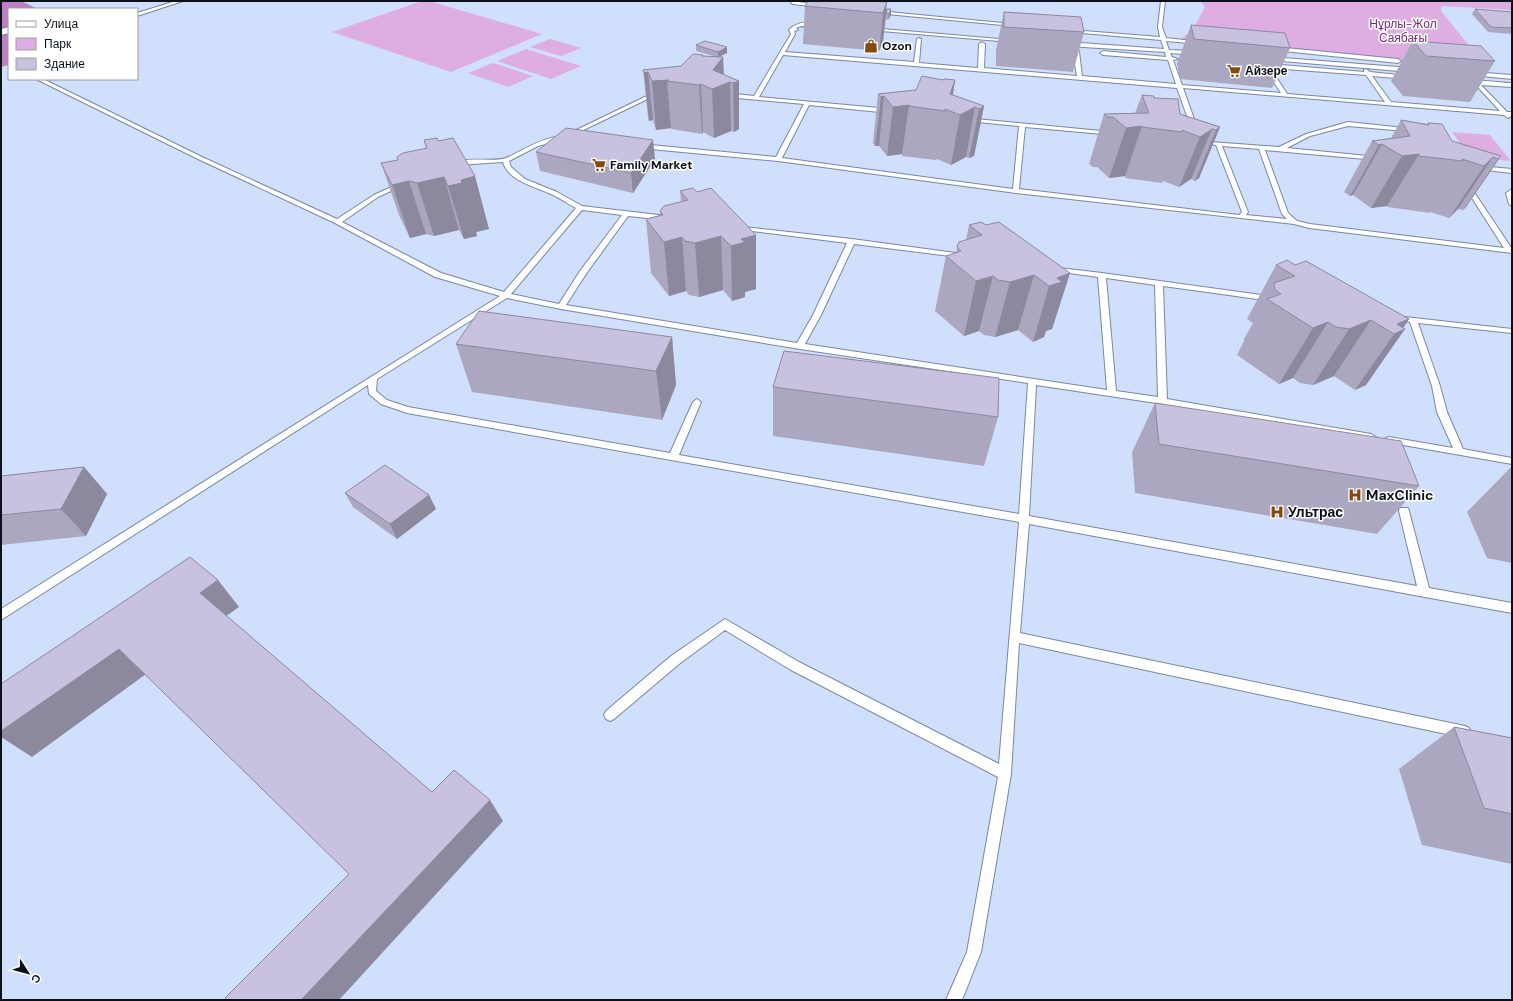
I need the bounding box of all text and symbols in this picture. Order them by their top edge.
legend [8,8,138,80]
text: Улица [44,16,78,32]
park label: Нұрлы-Жол Саябағы [1369,16,1437,46]
text: Парк [44,36,72,52]
shop icon: Ozon [863,38,879,54]
place label: Ozon [882,38,912,54]
text: Здание [44,56,85,72]
supermarket icon: Айзере [1226,63,1242,79]
place label: Айзере [1245,63,1288,79]
supermarket icon: Family Market [591,157,607,173]
place label: Family Market [610,157,692,173]
place label: MaxClinic [1366,486,1433,504]
hospital icon: MaxClinic [1347,487,1363,503]
place label: Ультрас [1288,503,1343,521]
hospital icon: Ультрас [1269,504,1285,520]
north arrow [8,953,48,993]
text: С [28,972,44,986]

